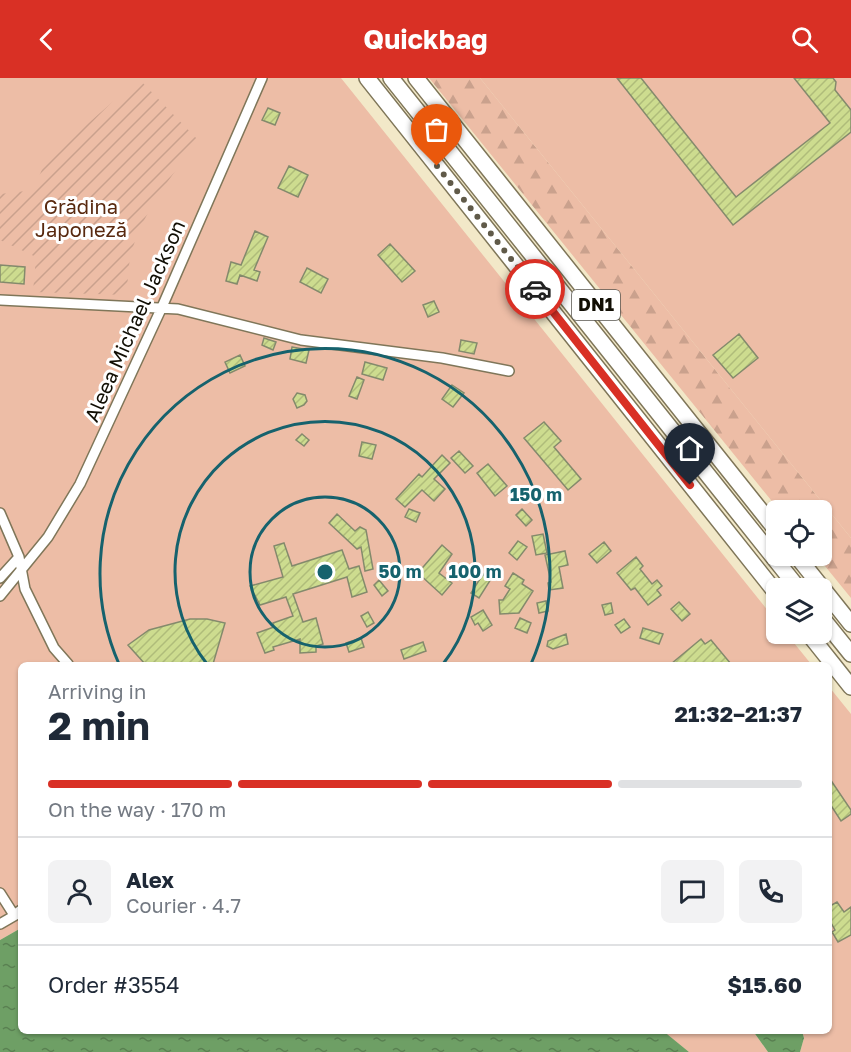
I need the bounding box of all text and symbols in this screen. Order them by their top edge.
icon: back [30,23,63,56]
text: Quickbag [363,23,488,55]
icon: search [788,23,821,56]
pin [411,104,462,166]
icon: bag [420,113,453,146]
park label: Grădina Japoneză [35,194,127,241]
street label: Aleea Michael Jackson [79,216,189,425]
courier [505,259,565,319]
icon: car [519,273,552,306]
road number: DN1 [572,290,620,320]
pin [664,423,715,485]
icon: home [673,432,706,465]
text: 150 m [510,483,562,505]
map controls [766,500,832,644]
button: locate [766,500,832,566]
text: 50 m [379,560,421,582]
text: 100 m [449,560,501,582]
centre of rings [315,562,335,582]
button: layers [766,578,832,644]
text: Arriving in [48,679,146,703]
text: 21:32–21:37 [675,700,802,727]
text: 2 min [48,702,150,749]
text: On the way · 170 m [48,797,226,821]
button: person [48,860,111,923]
button: chat [661,860,724,923]
button: phone [739,860,802,923]
text: Alex [126,866,174,893]
text: Courier · 4.7 [126,893,241,917]
text: Order #3554 [48,971,180,998]
text: $15.60 [727,971,802,998]

